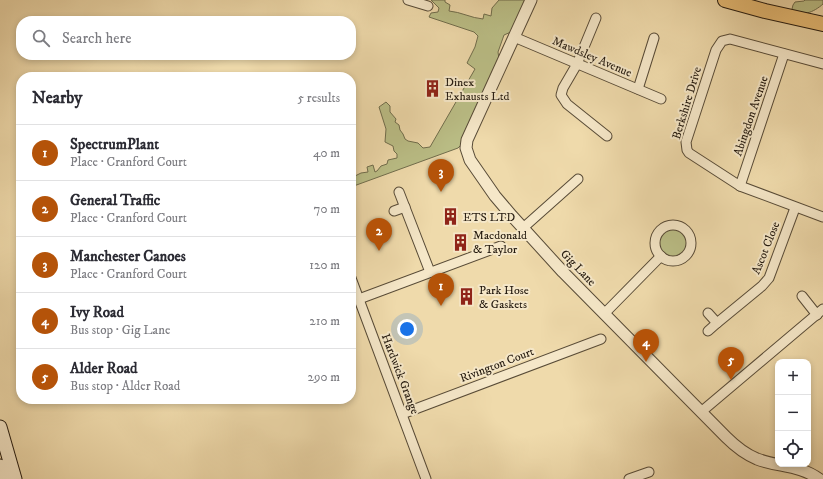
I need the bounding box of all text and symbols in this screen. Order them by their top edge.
search box [16,16,356,60]
icon: search [30,27,52,49]
text: Search here [62,29,131,48]
street label: Mawdsley Avenue [550,33,634,81]
street label: Berkshire Drive [669,65,705,141]
street label: Abingdon Avenue [730,74,772,158]
place label: Dinex Exhausts Ltd [445,75,510,104]
building icon: Dinex Exhausts Ltd [422,79,442,99]
text: Nearby [32,87,82,109]
text: 5 results [298,90,340,106]
text: SpectrumPlant [70,135,159,154]
text: 1 [43,145,47,161]
text: 40 m [313,145,340,161]
text: Place · Cranford Court [70,154,187,170]
pin: 3 [428,159,454,192]
text: General Traffic [70,191,160,210]
text: 2 [42,201,48,217]
text: 70 m [314,201,340,217]
building icon: ETS LTD [440,207,460,227]
text: Place · Cranford Court [70,210,187,226]
place label: ETS LTD [463,210,515,225]
pin: 2 [366,218,392,251]
street label: Ascot Close [749,219,783,277]
place label: Macdonald & Taylor [473,228,527,257]
building icon: Macdonald & Taylor [450,232,470,252]
text: Manchester Canoes [70,247,186,266]
street label: Gig Lane [557,247,599,289]
text: 3 [43,257,47,273]
text: 120 m [309,257,340,273]
text: Place · Cranford Court [70,266,187,282]
pin: 1 [428,273,454,306]
place label: Park Hose & Gaskets [479,283,529,312]
building icon: Park Hose & Gaskets [456,287,476,307]
text: Ivy Road [70,303,124,322]
text: 4 [41,313,49,329]
text: 210 m [309,313,340,329]
your location [397,319,417,339]
text: Bus stop · Gig Lane [70,322,170,338]
pin: 4 [633,329,659,362]
street label: Hardwick Grange [378,332,422,416]
street label: Rivington Court [458,344,536,386]
pin: 5 [718,347,744,380]
text: Alder Road [70,359,138,378]
map controls [775,359,811,467]
button: + [775,359,811,395]
text: 5 [42,369,48,385]
text: 290 m [308,369,340,385]
text: Bus stop · Alder Road [70,378,180,394]
button: − [775,395,811,431]
button: locate [775,431,811,467]

